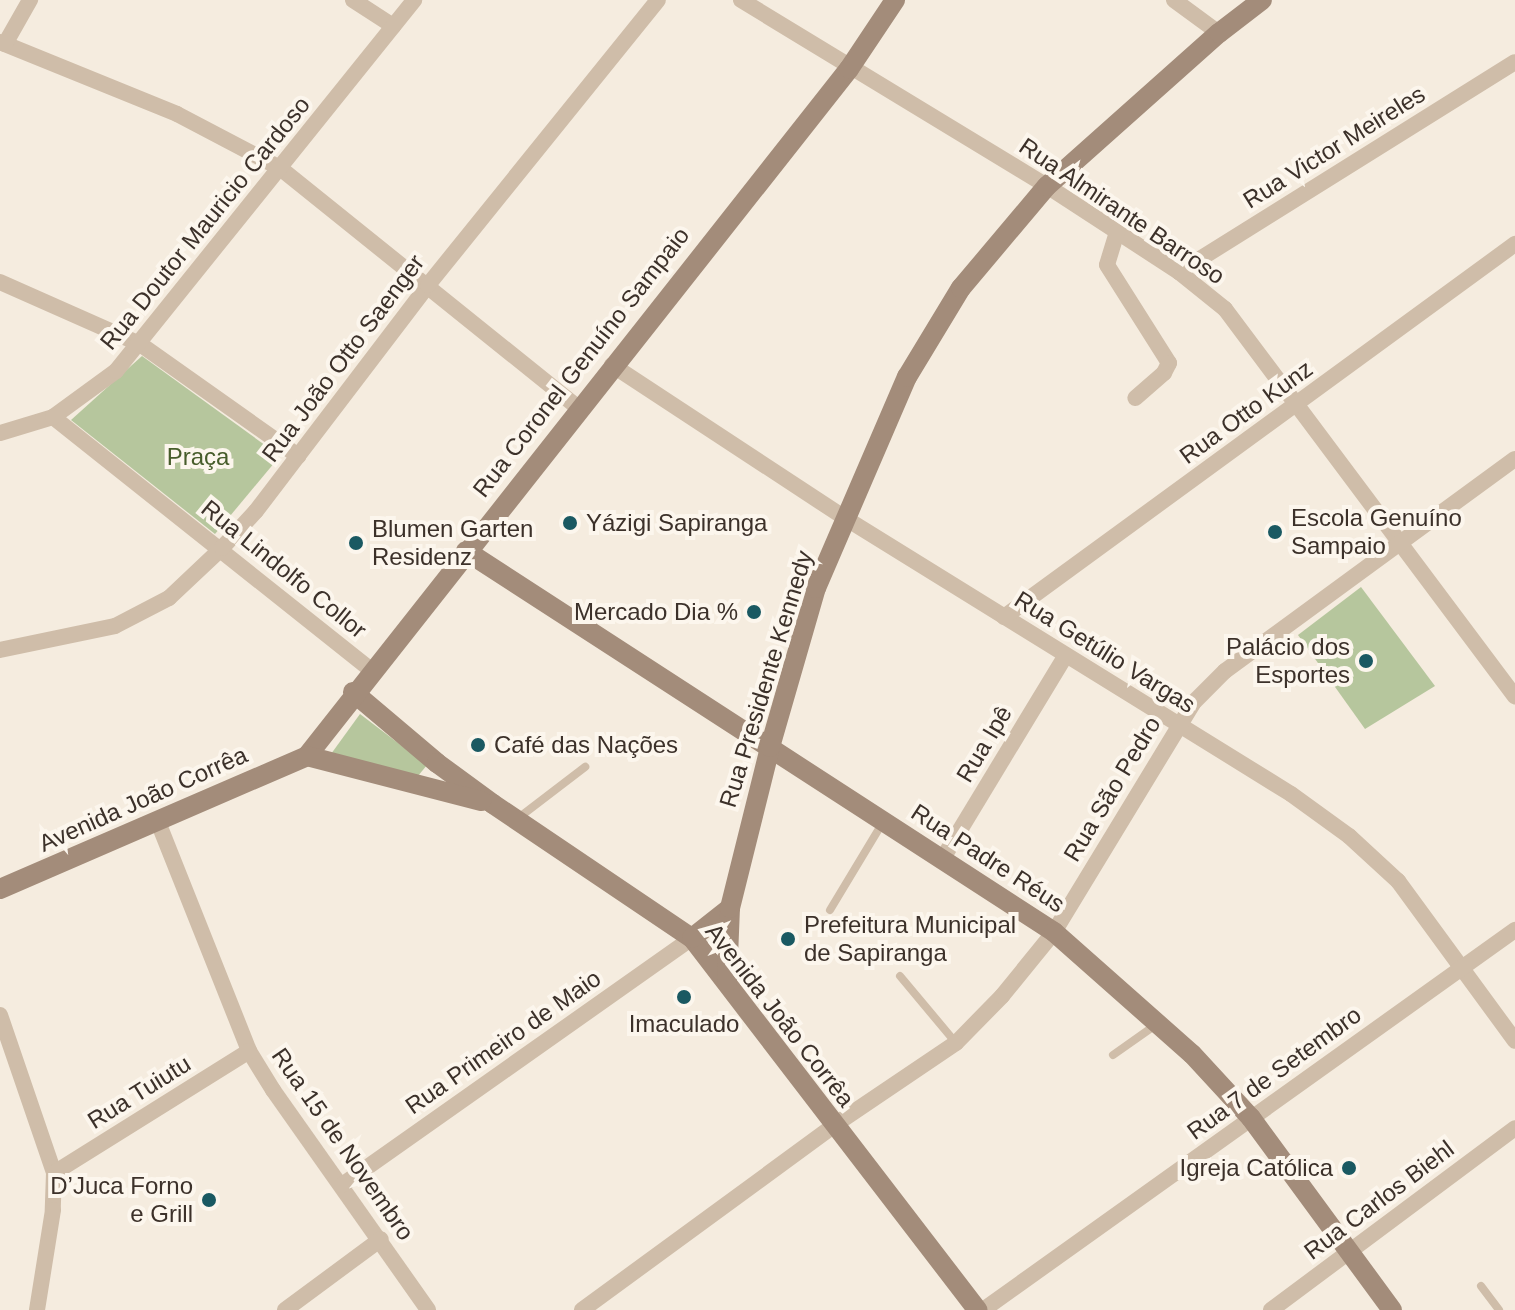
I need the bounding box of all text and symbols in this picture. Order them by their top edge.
street label: Rua Victor Meireles [1238,79,1430,215]
street label: Rua Doutor Mauricio Cardoso [94,91,316,355]
street label: Rua Almirante Barroso [1013,131,1231,291]
street label: Rua Coronel Genuíno Sampaio [467,221,695,503]
street label: Rua João Otto Saenger [256,249,430,467]
street label: Rua Otto Kunz [1174,354,1318,470]
park label: Praça [167,443,229,471]
street label: Rua Lindolfo Collor [196,494,372,644]
place label: Escola Genuíno Sampaio [1291,504,1462,560]
place label: Yázigi Sapiranga [586,509,767,537]
marker: Yázigi Sapiranga [561,514,579,532]
place label: Blumen Garten Residenz [372,515,533,571]
marker: Escola Genuíno Sampaio [1266,523,1284,541]
marker: Blumen Garten Residenz [347,534,365,552]
street label: Rua Presidente Kennedy [713,547,819,811]
street label: Rua Getúlio Vargas [1009,585,1201,719]
place label: Mercado Dia % [574,598,738,626]
marker: Mercado Dia % [745,603,763,621]
place label: Palácio dos Esportes [1226,633,1350,689]
marker: Palácio dos Esportes [1357,652,1375,670]
street label: Rua Ipê [950,701,1018,787]
street label: Rua São Pedro [1057,711,1167,867]
place label: Café das Nações [494,731,678,759]
marker: Café das Nações [469,736,487,754]
street label: Avenida João Corrêa [34,740,252,858]
street label: Rua Padre Réus [906,798,1070,918]
place label: Prefeitura Municipal de Sapiranga [804,911,1016,967]
street label: Avenida João Corrêa [699,917,861,1113]
marker: Prefeitura Municipal de Sapiranga [779,930,797,948]
street label: Rua Primeiro de Maio [400,964,606,1120]
marker: Imaculado [675,988,693,1006]
street label: Rua 7 de Setembro [1181,1000,1367,1146]
place label: Imaculado [629,1010,739,1038]
street label: Rua 15 de Novembro [266,1042,420,1246]
street label: Rua Tuiutu [82,1049,196,1135]
street label: Rua Carlos Biehl [1298,1134,1460,1266]
place label: Igreja Católica [1180,1154,1333,1182]
marker: Igreja Católica [1340,1159,1358,1177]
place label: D’Juca Forno e Grill [50,1172,193,1228]
marker: D’Juca Forno e Grill [200,1191,218,1209]

